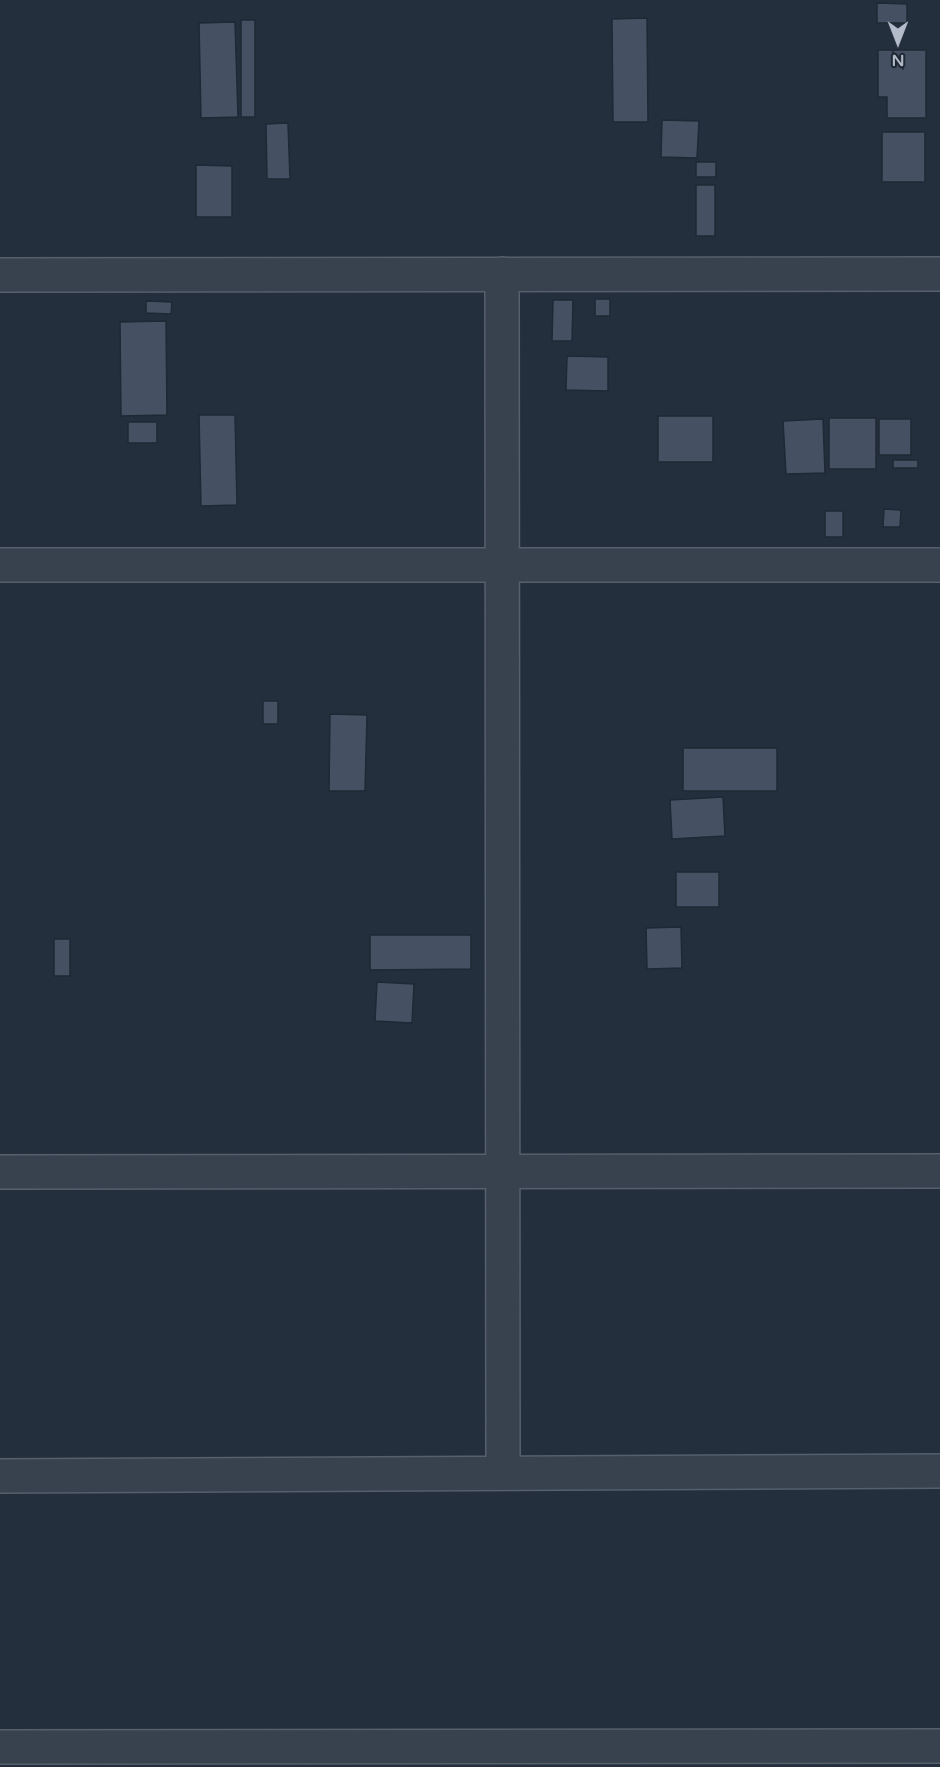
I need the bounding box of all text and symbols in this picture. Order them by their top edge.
north arrow [868,12,928,72]
text: N [892,50,904,70]

